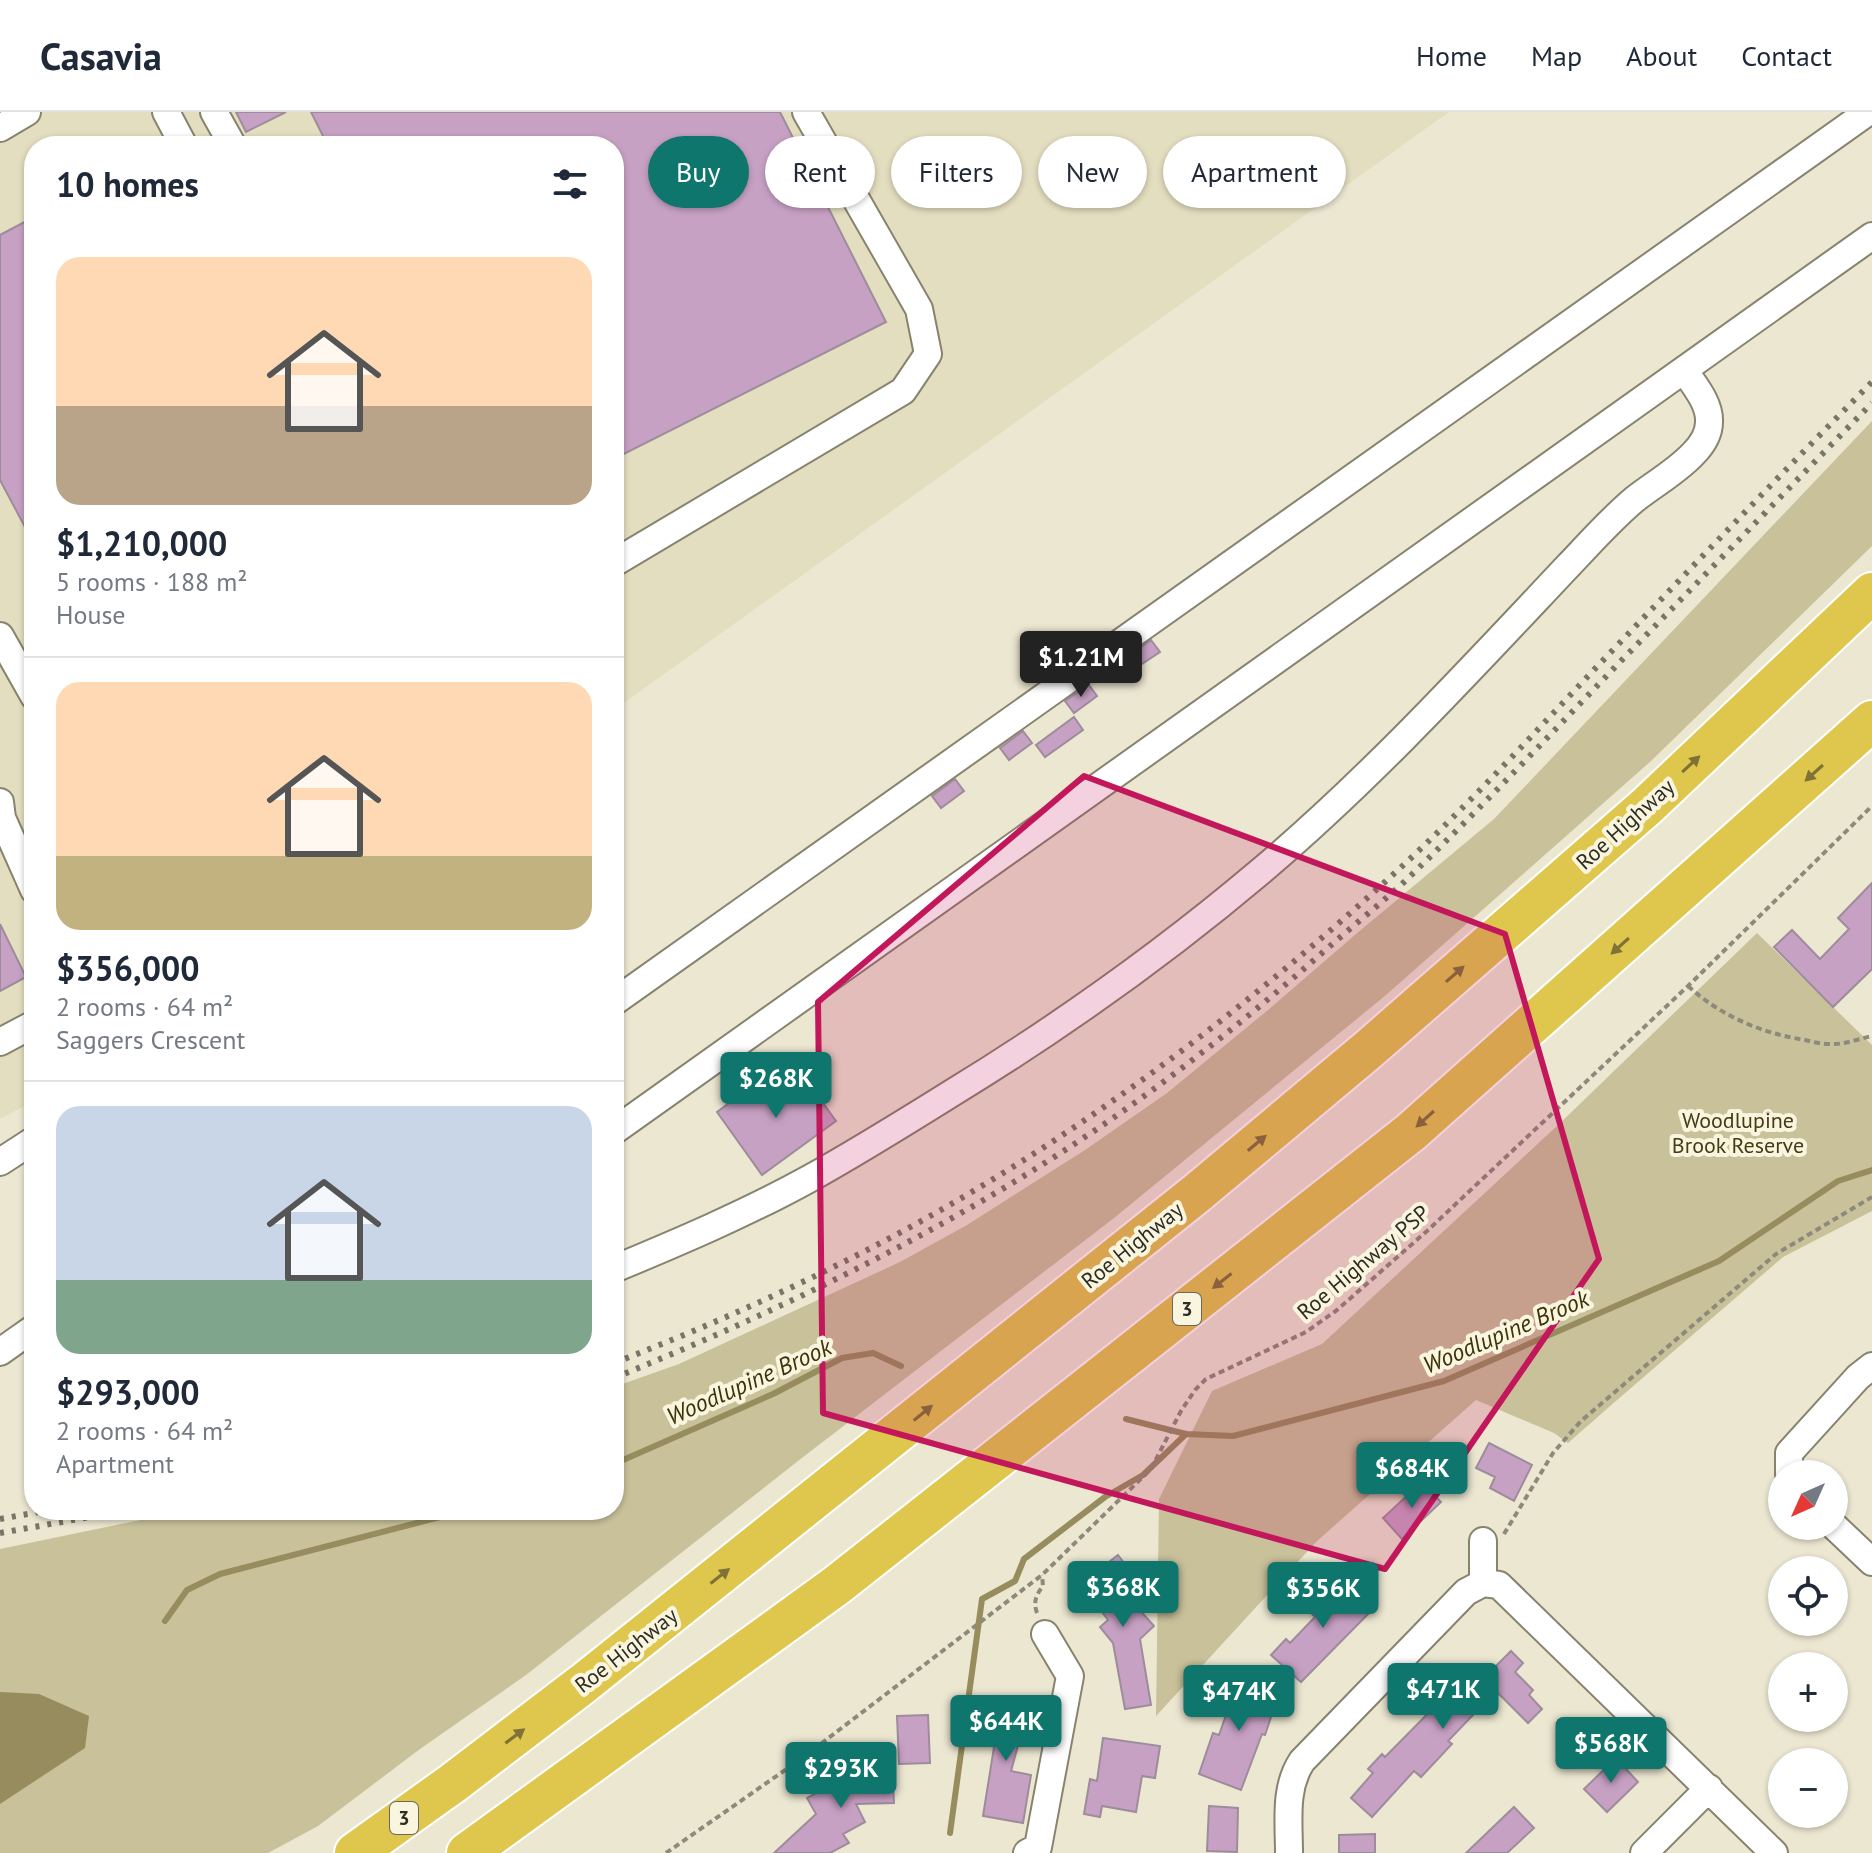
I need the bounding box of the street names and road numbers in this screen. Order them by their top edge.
street label: Roe Highway [1570,772,1681,875]
street label: Roe Highway [1075,1195,1189,1295]
street label: Roe Highway PSP [1291,1199,1435,1325]
road number: 3 [1173,1293,1201,1325]
street label: Roe Highway [569,1601,684,1699]
road number: 3 [390,1802,418,1834]

